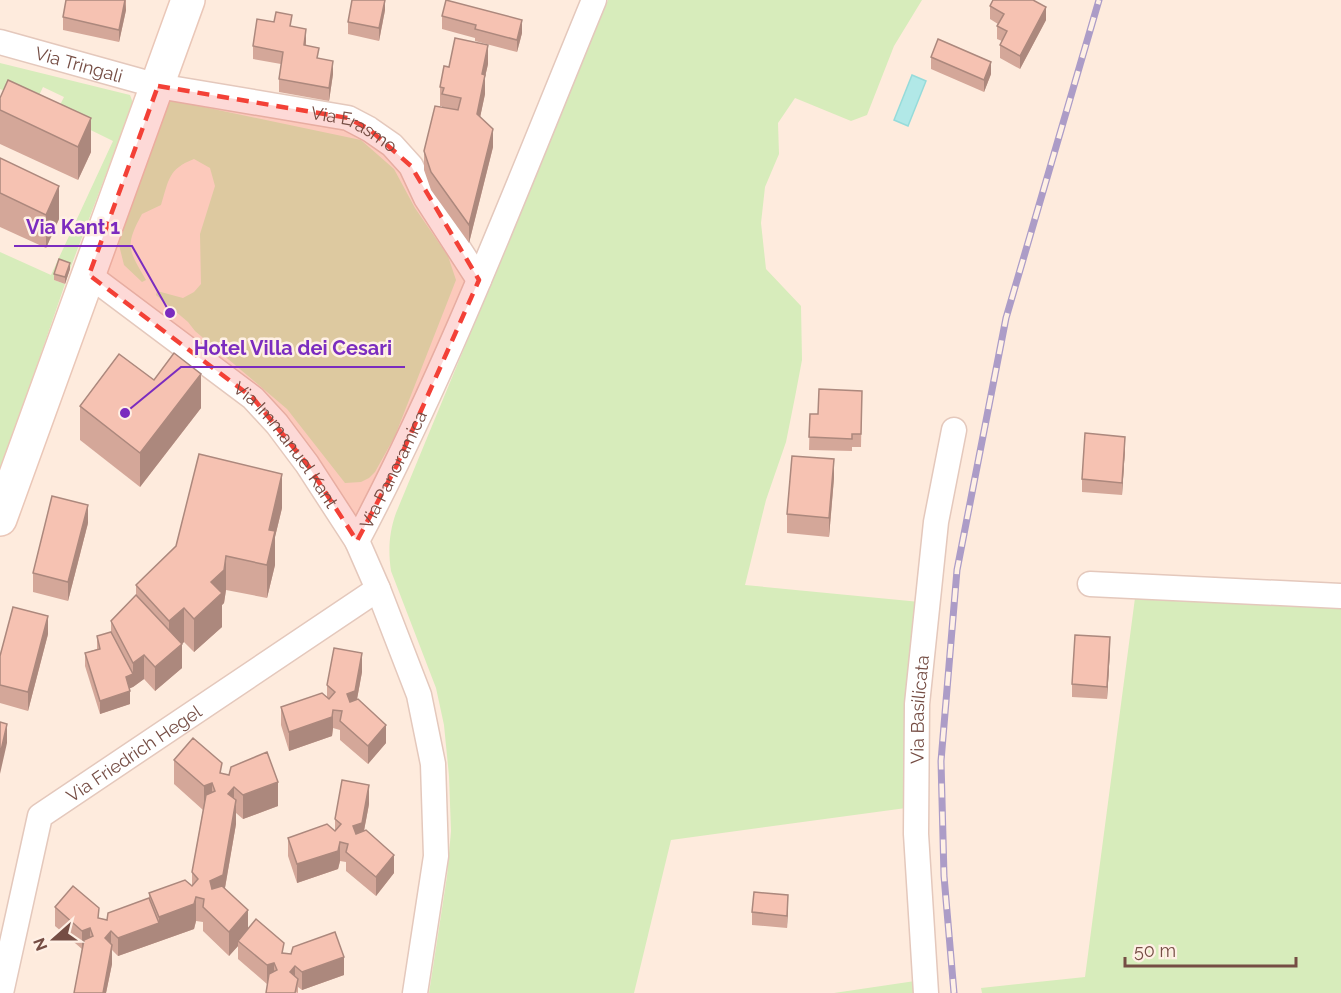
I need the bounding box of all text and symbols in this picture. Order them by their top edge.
street label: Via Tringali [33,42,125,86]
street label: Via Erasmo [309,101,402,156]
callout: Via Kant 1 [14,208,132,246]
text: Via Kant 1 [26,215,120,239]
callout: Hotel Villa dei Cesari [181,329,405,367]
text: Hotel Villa dei Cesari [194,336,392,360]
street label: Via Immanuel Kant [230,377,343,512]
street label: Via Panoramica [355,407,431,532]
street label: Via Basilicata [906,654,933,764]
street label: Via Friedrich Hegel [62,700,205,806]
north arrow [24,909,84,969]
scale bar [1125,930,1296,968]
text: N [29,935,52,953]
text: 50 m [1134,940,1176,961]

